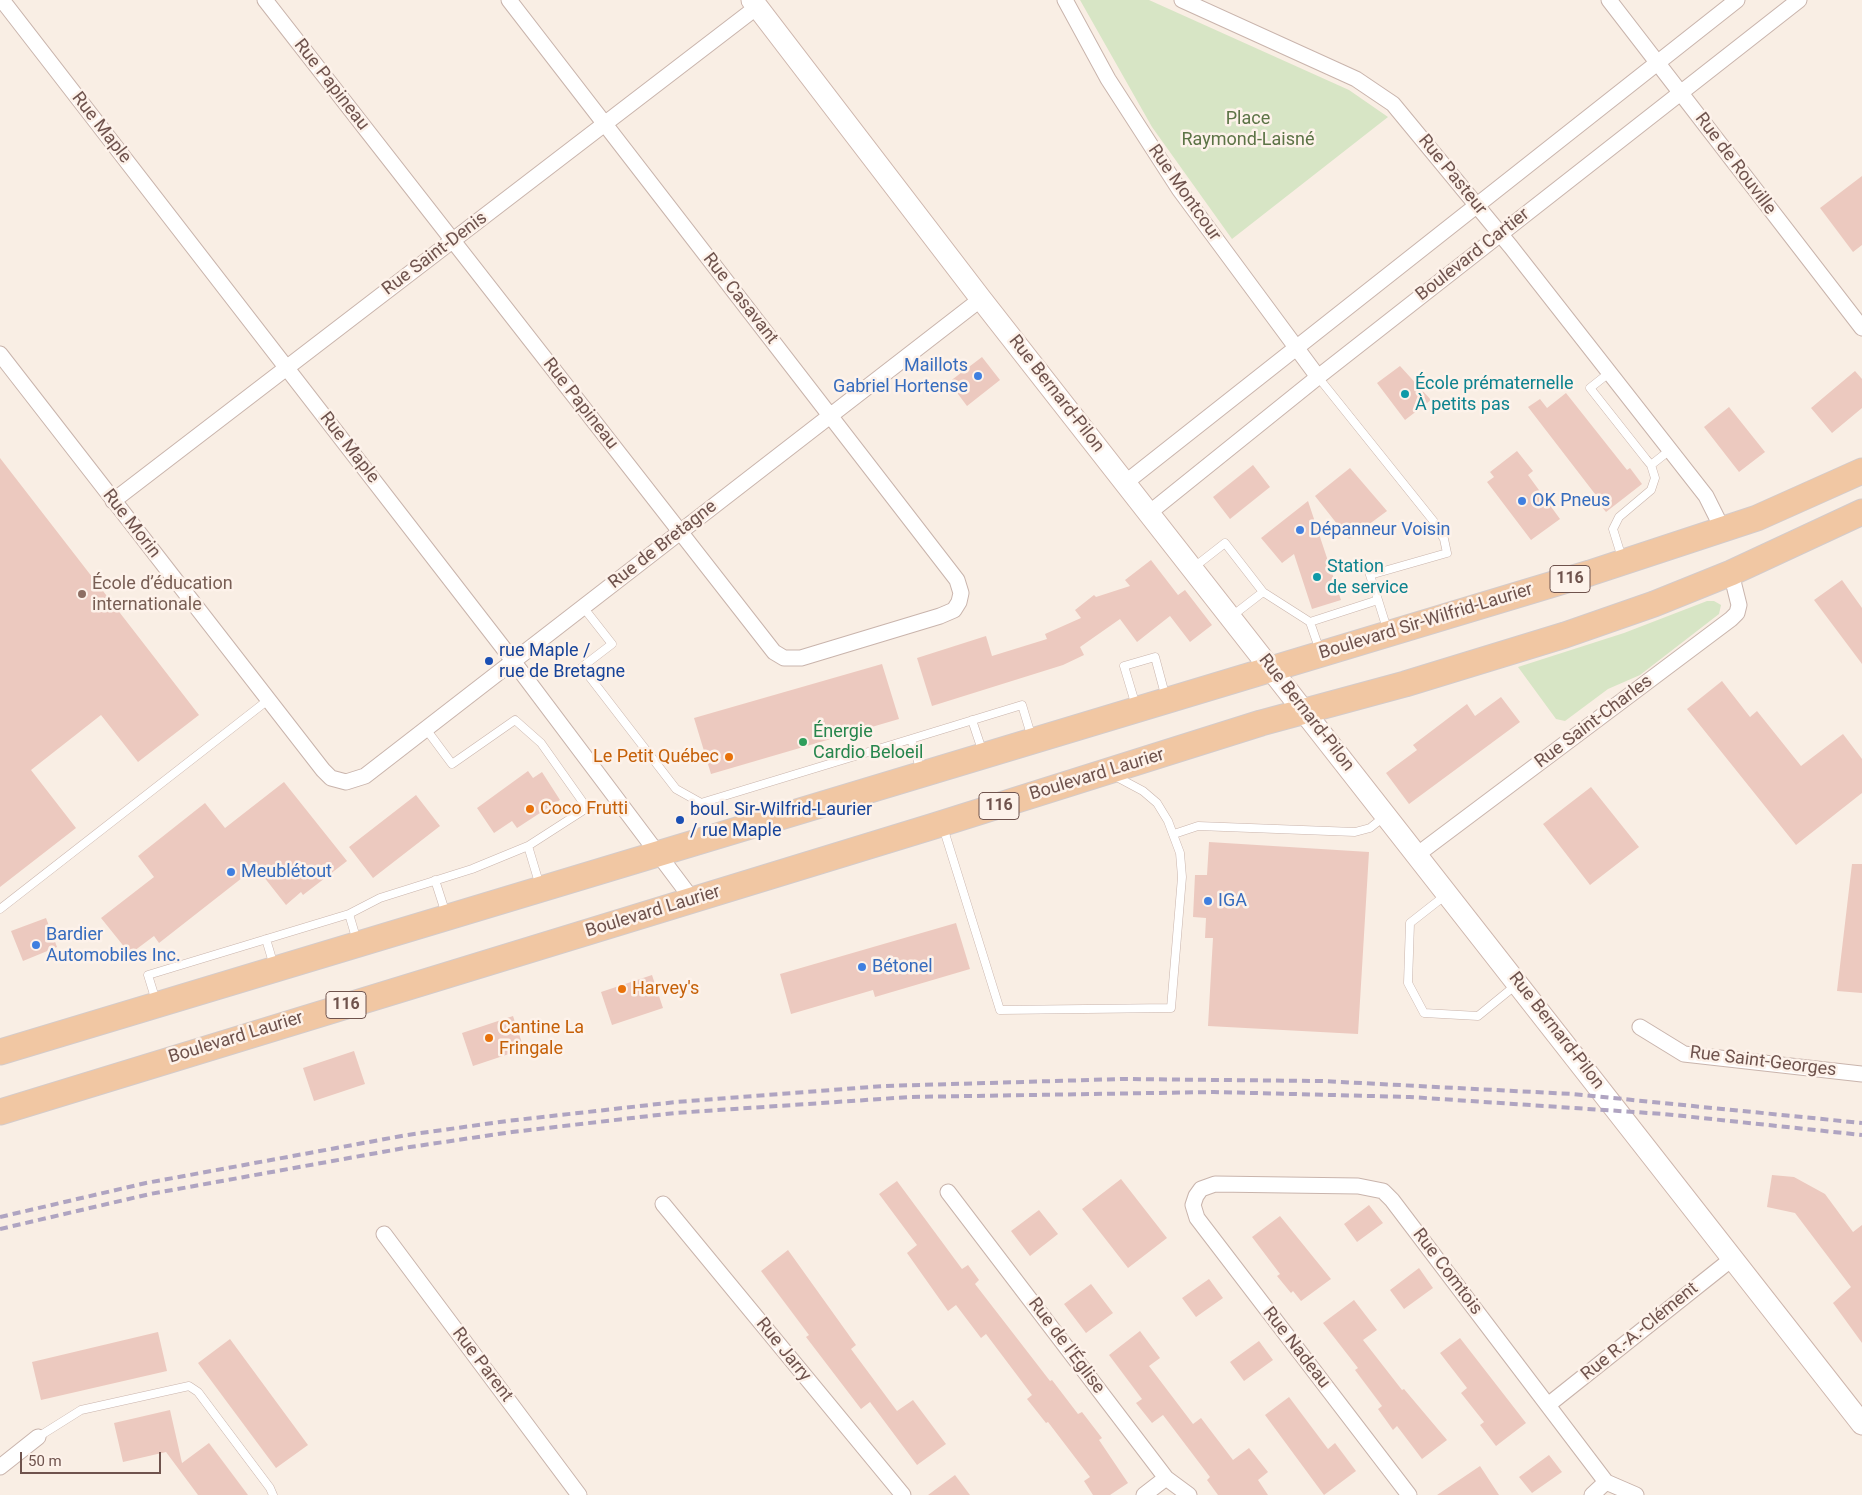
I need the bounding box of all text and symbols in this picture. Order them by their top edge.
street label: Rue Papineau [289,35,373,135]
street label: Rue Maple [66,88,136,168]
park label: Place Raymond-Laisné [1181,108,1315,150]
street label: Rue de Rouville [1690,109,1780,219]
street label: Rue Pasteur [1413,131,1491,219]
street label: Rue Montcour [1143,141,1225,245]
street label: Boulevard Cartier [1412,204,1534,306]
street label: Rue Saint-Denis [378,208,492,300]
street label: Rue Casavant [698,249,782,349]
street label: Rue Bernard-Pilon [1003,331,1109,457]
street label: Rue Papineau [538,354,622,454]
place label: Maillots Gabriel Hortense [833,355,968,398]
marker: Maillots Gabriel Hortense [972,370,984,382]
place label: École prématernelle À petits pas [1415,373,1574,416]
marker: École prématernelle À petits pas [1399,388,1411,400]
street label: Rue Maple [314,408,384,488]
street label: Rue Morin [97,485,165,563]
place label: OK Pneus [1532,490,1610,512]
marker: OK Pneus [1516,495,1528,507]
street label: Rue de Bretagne [605,496,721,594]
place label: Dépanneur Voisin [1310,519,1450,541]
marker: Dépanneur Voisin [1294,524,1306,536]
place label: Station de service [1327,556,1408,598]
road number: 116 [1550,566,1590,592]
marker: Station de service [1311,571,1323,583]
place label: École d’éducation internationale [92,573,233,616]
street label: Boulevard Sir-Wilfrid-Laurier [1317,579,1535,665]
marker: École d’éducation internationale [76,588,88,600]
place label: rue Maple / rue de Bretagne [499,640,625,682]
street label: Rue Bernard-Pilon [1253,650,1359,776]
marker: rue Maple / rue de Bretagne [483,655,495,667]
street label: Rue Saint-Charles [1531,671,1657,773]
place label: Énergie Cardio Beloeil [813,721,923,764]
marker: Énergie Cardio Beloeil [797,736,809,748]
street label: Boulevard Laurier [1027,744,1167,806]
place label: Le Petit Québec [593,746,719,768]
marker: Le Petit Québec [723,751,735,763]
road number: 116 [979,792,1019,819]
place label: Coco Frutti [540,798,628,820]
place label: boul. Sir-Wilfrid-Laurier / rue Maple [690,799,872,842]
marker: Coco Frutti [524,803,536,815]
marker: boul. Sir-Wilfrid-Laurier / rue Maple [674,814,686,826]
place label: Meublétout [241,861,332,883]
marker: Meublétout [225,866,237,878]
street label: Boulevard Laurier [583,881,723,943]
place label: IGA [1218,890,1247,912]
marker: IGA [1202,895,1214,907]
place label: Bardier Automobiles Inc. [46,924,181,966]
marker: Bardier Automobiles Inc. [30,939,42,951]
place label: Bétonel [872,956,933,978]
marker: Bétonel [856,961,868,973]
street label: Rue Bernard-Pilon [1503,968,1609,1094]
place label: Harvey's [632,978,699,1000]
marker: Harvey's [616,983,628,995]
road number: 116 [326,992,366,1018]
street label: Boulevard Laurier [166,1007,306,1069]
place label: Cantine La Fringale [499,1017,584,1060]
marker: Cantine La Fringale [483,1032,495,1044]
street label: Rue Saint-Georges [1688,1042,1838,1082]
street label: Rue Comtois [1408,1225,1486,1319]
street label: Rue R.-A.-Clément [1577,1278,1703,1386]
street label: Rue de l'Église [1023,1294,1109,1398]
street label: Rue Nadeau [1258,1303,1334,1393]
street label: Rue Jarry [751,1314,815,1386]
street label: Rue Parent [447,1324,517,1406]
scale bar [22,1442,164,1474]
text: 50 m [28,1452,62,1470]

